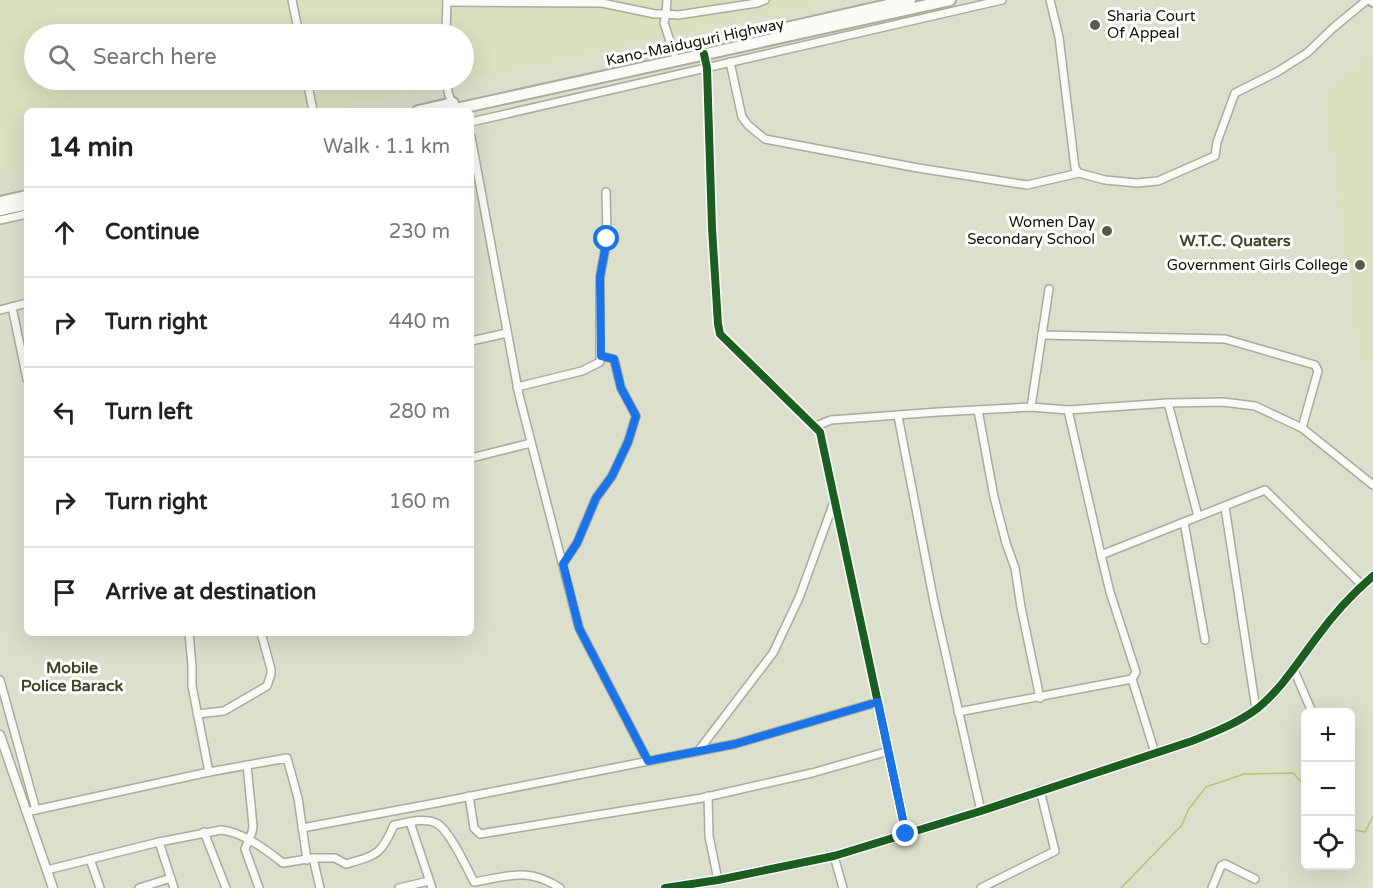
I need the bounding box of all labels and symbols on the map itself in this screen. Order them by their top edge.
place label: Sharia Court Of Appeal [1107,7,1196,42]
street label: Kano-Maiduguri Highway [604,14,786,70]
marker: Sharia Court Of Appeal [1088,18,1102,32]
place label: Women Day Secondary School [967,213,1095,248]
marker: Women Day Secondary School [1100,224,1114,238]
route start [593,225,619,251]
district label: W.T.C. Quaters [1179,231,1291,251]
place label: Government Girls College [1167,256,1348,274]
marker: Government Girls College [1353,258,1367,272]
district label: Mobile Police Barack [21,658,123,696]
route end [892,820,918,846]

